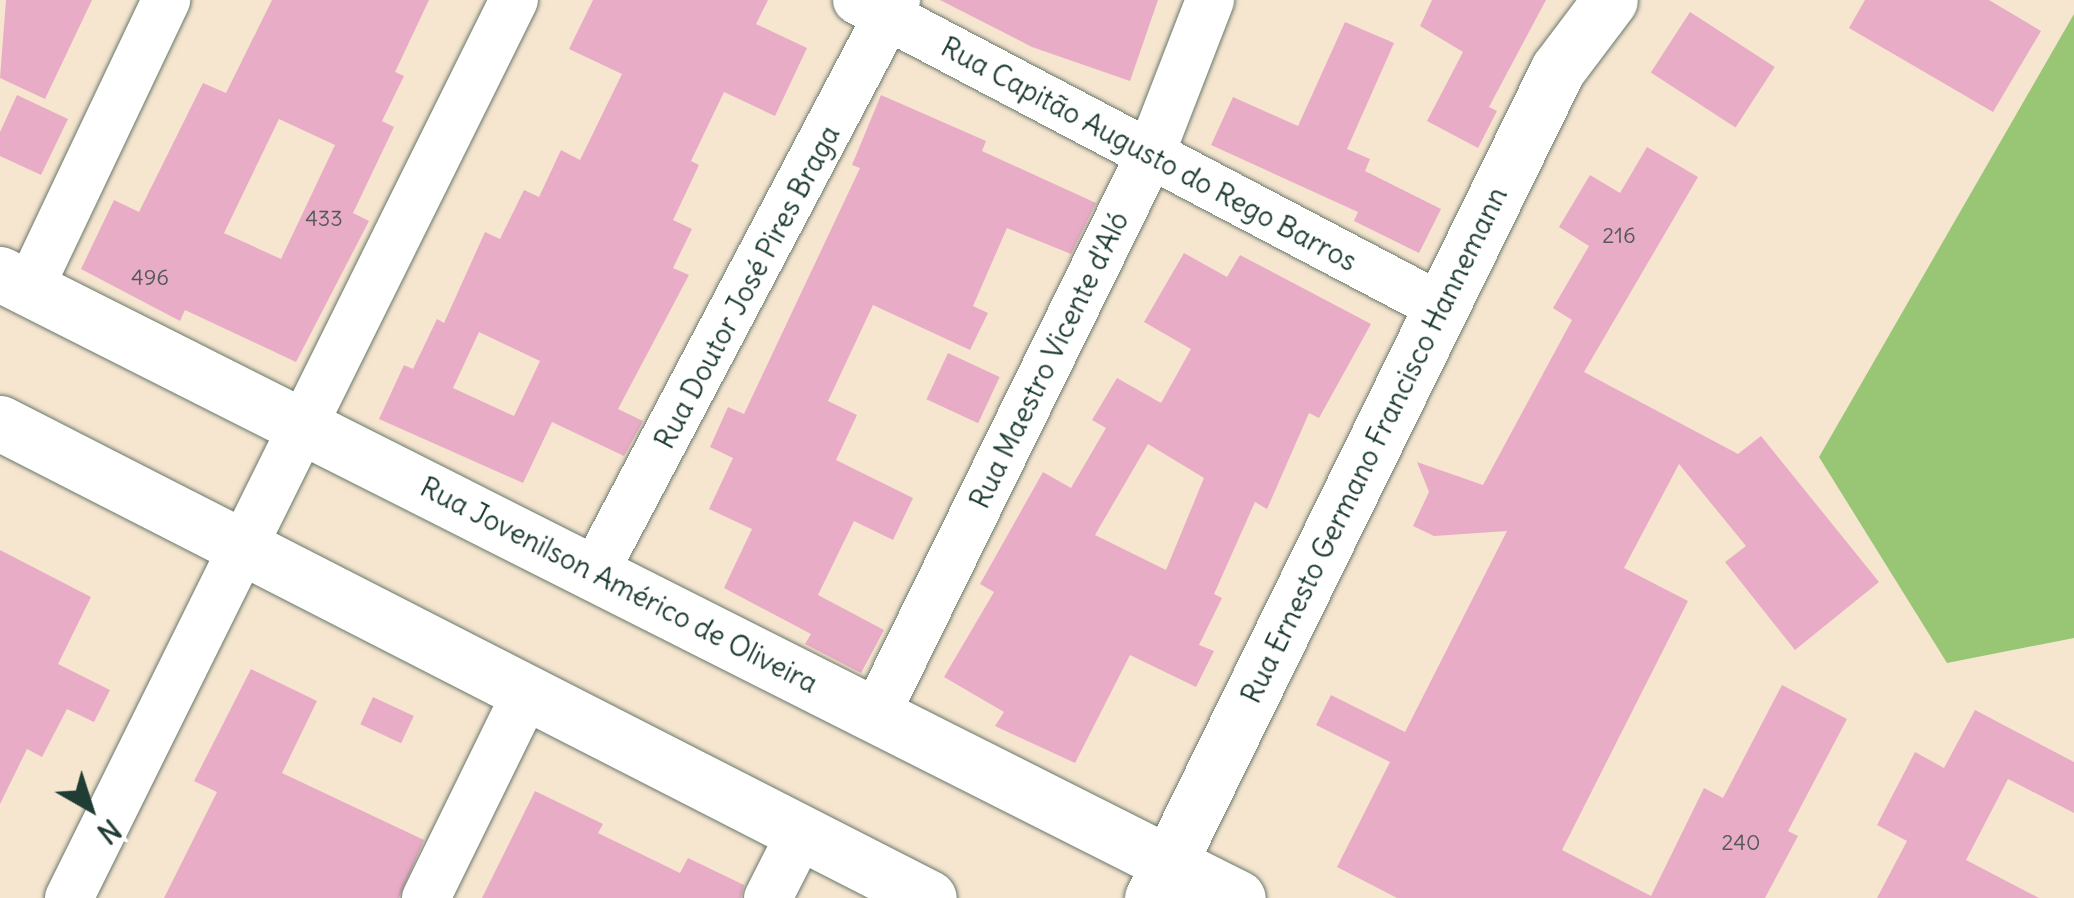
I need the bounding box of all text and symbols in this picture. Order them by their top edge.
street label: Rua Capitão Augusto do Rego Barros [935,30,1363,278]
street label: Rua Doutor José Pires Braga [647,120,847,454]
street label: Rua Ernesto Germano Francisco Hannemann [1234,181,1514,709]
house number: 433 [305,206,343,232]
street label: Rua Maestro Vicente d'Aló [962,206,1136,514]
house number: 216 [1602,223,1636,249]
house number: 496 [131,265,169,291]
street label: Rua Jovenilson Américo de Oliveira [415,470,823,700]
north arrow [40,758,140,858]
text: N [90,811,128,851]
house number: 240 [1722,830,1760,856]

